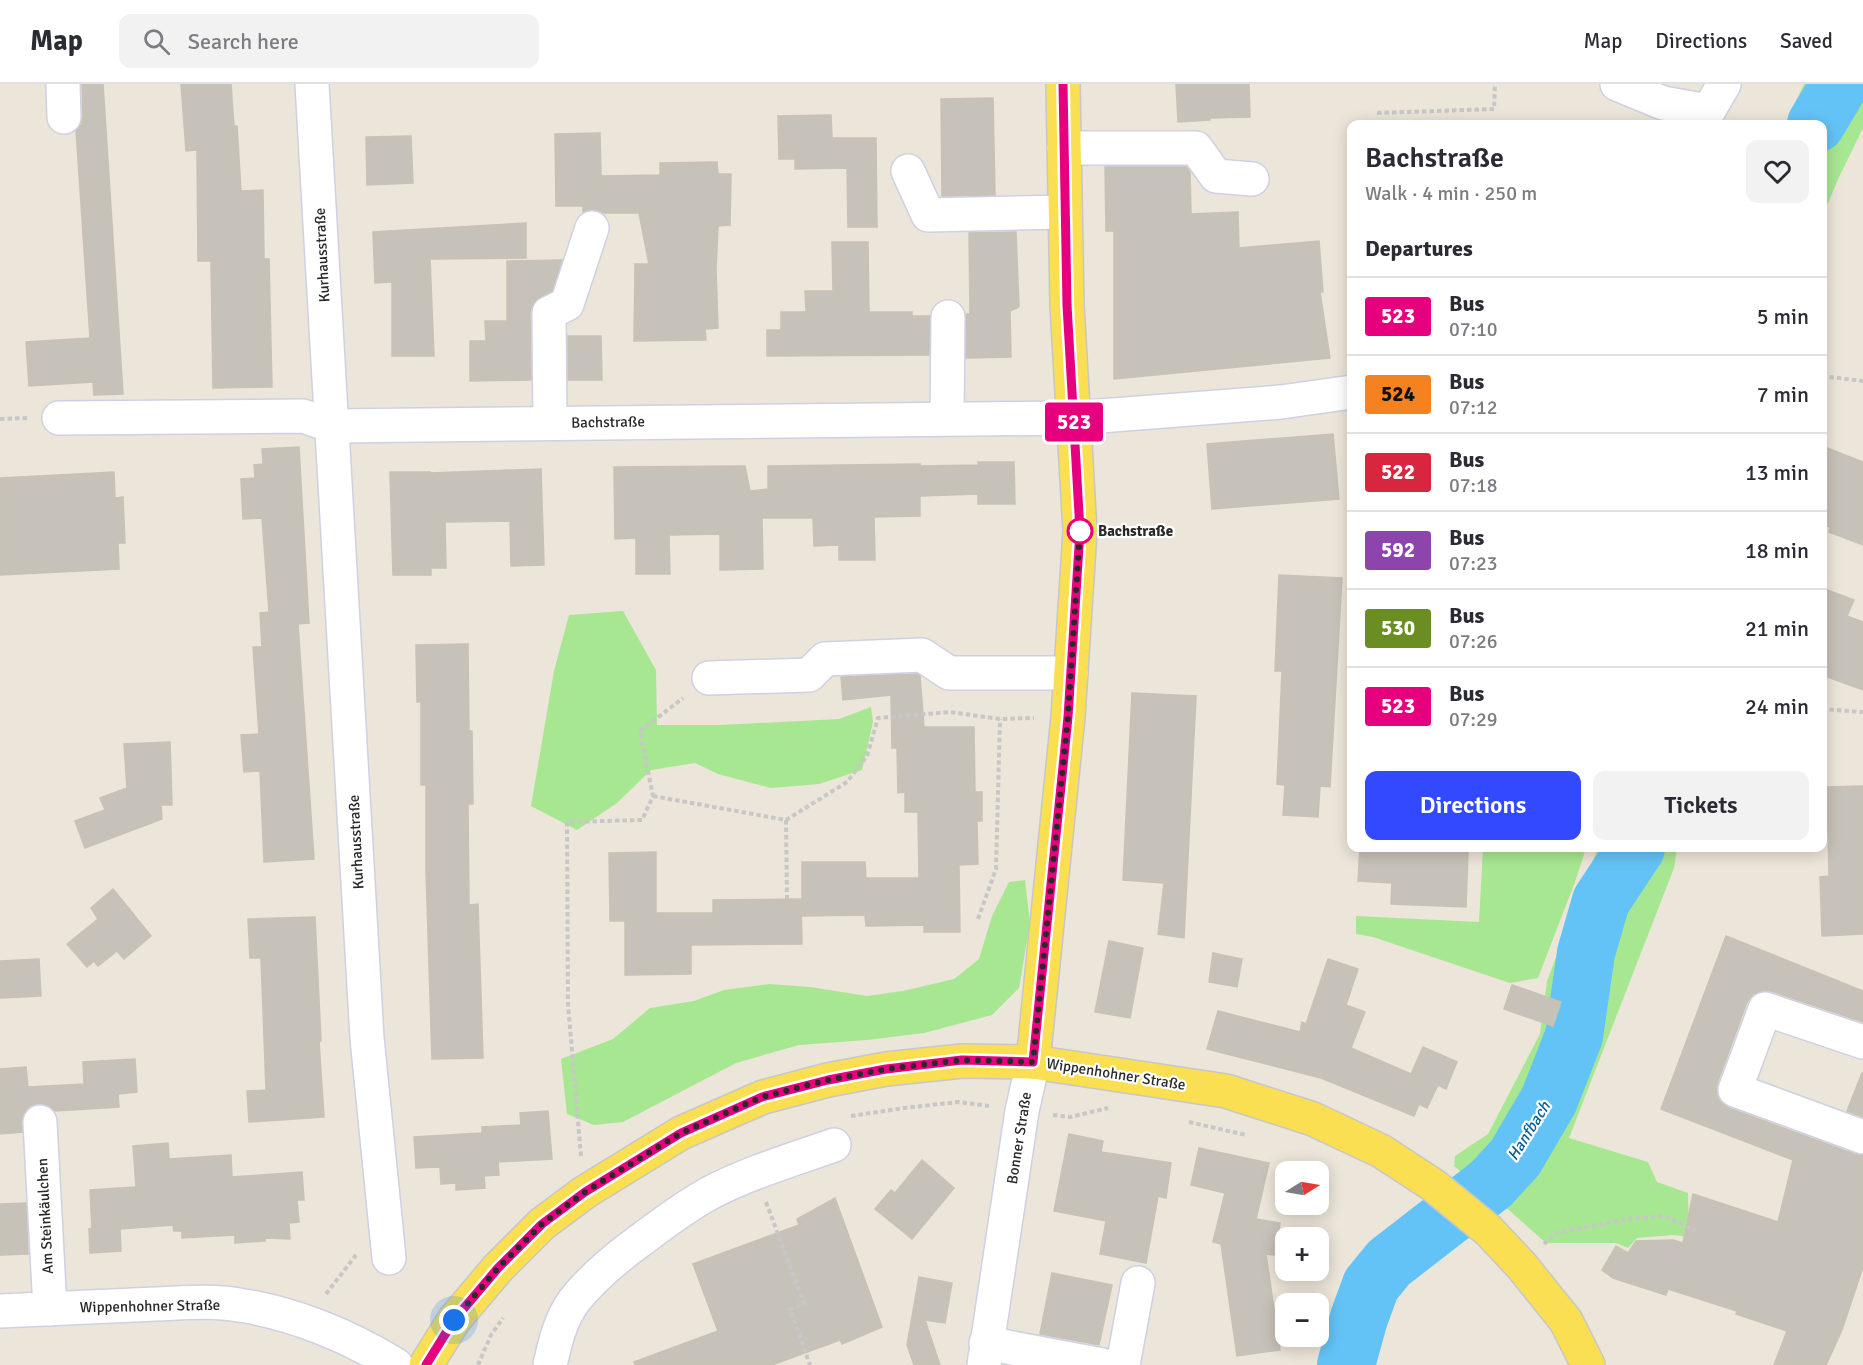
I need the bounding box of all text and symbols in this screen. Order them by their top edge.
search box [119,14,539,68]
text: Map [30,24,83,58]
icon: search [140,25,173,58]
text: Search here [188,28,299,55]
text: Map [1584,28,1622,54]
text: Directions [1655,28,1747,54]
text: Saved [1780,28,1833,54]
button: heart [1746,140,1809,203]
text: Bachstraße [1365,141,1504,175]
text: Walk · 4 min · 250 m [1365,181,1537,206]
street label: Kurhausstraße [311,207,333,303]
text: Departures [1365,235,1473,262]
text: Bus [1449,290,1484,317]
text: 523 [1381,303,1415,329]
text: 5 min [1757,303,1809,330]
text: 07:10 [1449,317,1498,342]
text: Bus [1449,368,1484,395]
text: 524 [1381,381,1415,407]
text: 7 min [1757,381,1809,408]
text: 07:12 [1449,395,1498,420]
line badge: 523 [1040,402,1108,442]
text: 523 [1057,409,1091,435]
street label: Bachstraße [571,412,645,432]
text: Bus [1449,446,1484,473]
text: 522 [1381,459,1415,485]
text: 13 min [1745,459,1809,486]
text: 07:18 [1449,473,1498,498]
marker: Bachstraße [1067,518,1093,544]
place label: Bachstraße [1098,522,1173,540]
text: Bus [1449,524,1484,551]
text: 592 [1381,537,1415,563]
text: 18 min [1745,537,1809,564]
text: 07:23 [1449,551,1498,576]
text: Bus [1449,602,1484,629]
text: 530 [1381,615,1415,641]
text: 21 min [1745,615,1809,642]
text: 07:26 [1449,629,1498,654]
text: Bus [1449,680,1484,707]
text: 523 [1381,693,1415,719]
text: 24 min [1745,693,1809,720]
text: 07:29 [1449,707,1498,732]
button: Directions [1365,771,1581,840]
button: Tickets [1593,771,1809,840]
street label: Kurhausstraße [345,794,367,890]
street label: Wippenhohner Straße [1045,1054,1187,1094]
street label: Bonner Straße [1003,1091,1035,1185]
water label: Hanfbach [1503,1097,1556,1164]
street label: Am Steinkäulchen [33,1158,57,1274]
north arrow [1275,1161,1329,1215]
map controls [1275,1161,1329,1347]
button: + [1275,1227,1329,1281]
button: − [1275,1293,1329,1347]
street label: Wippenhohner Straße [80,1296,220,1316]
your location [439,1305,469,1335]

